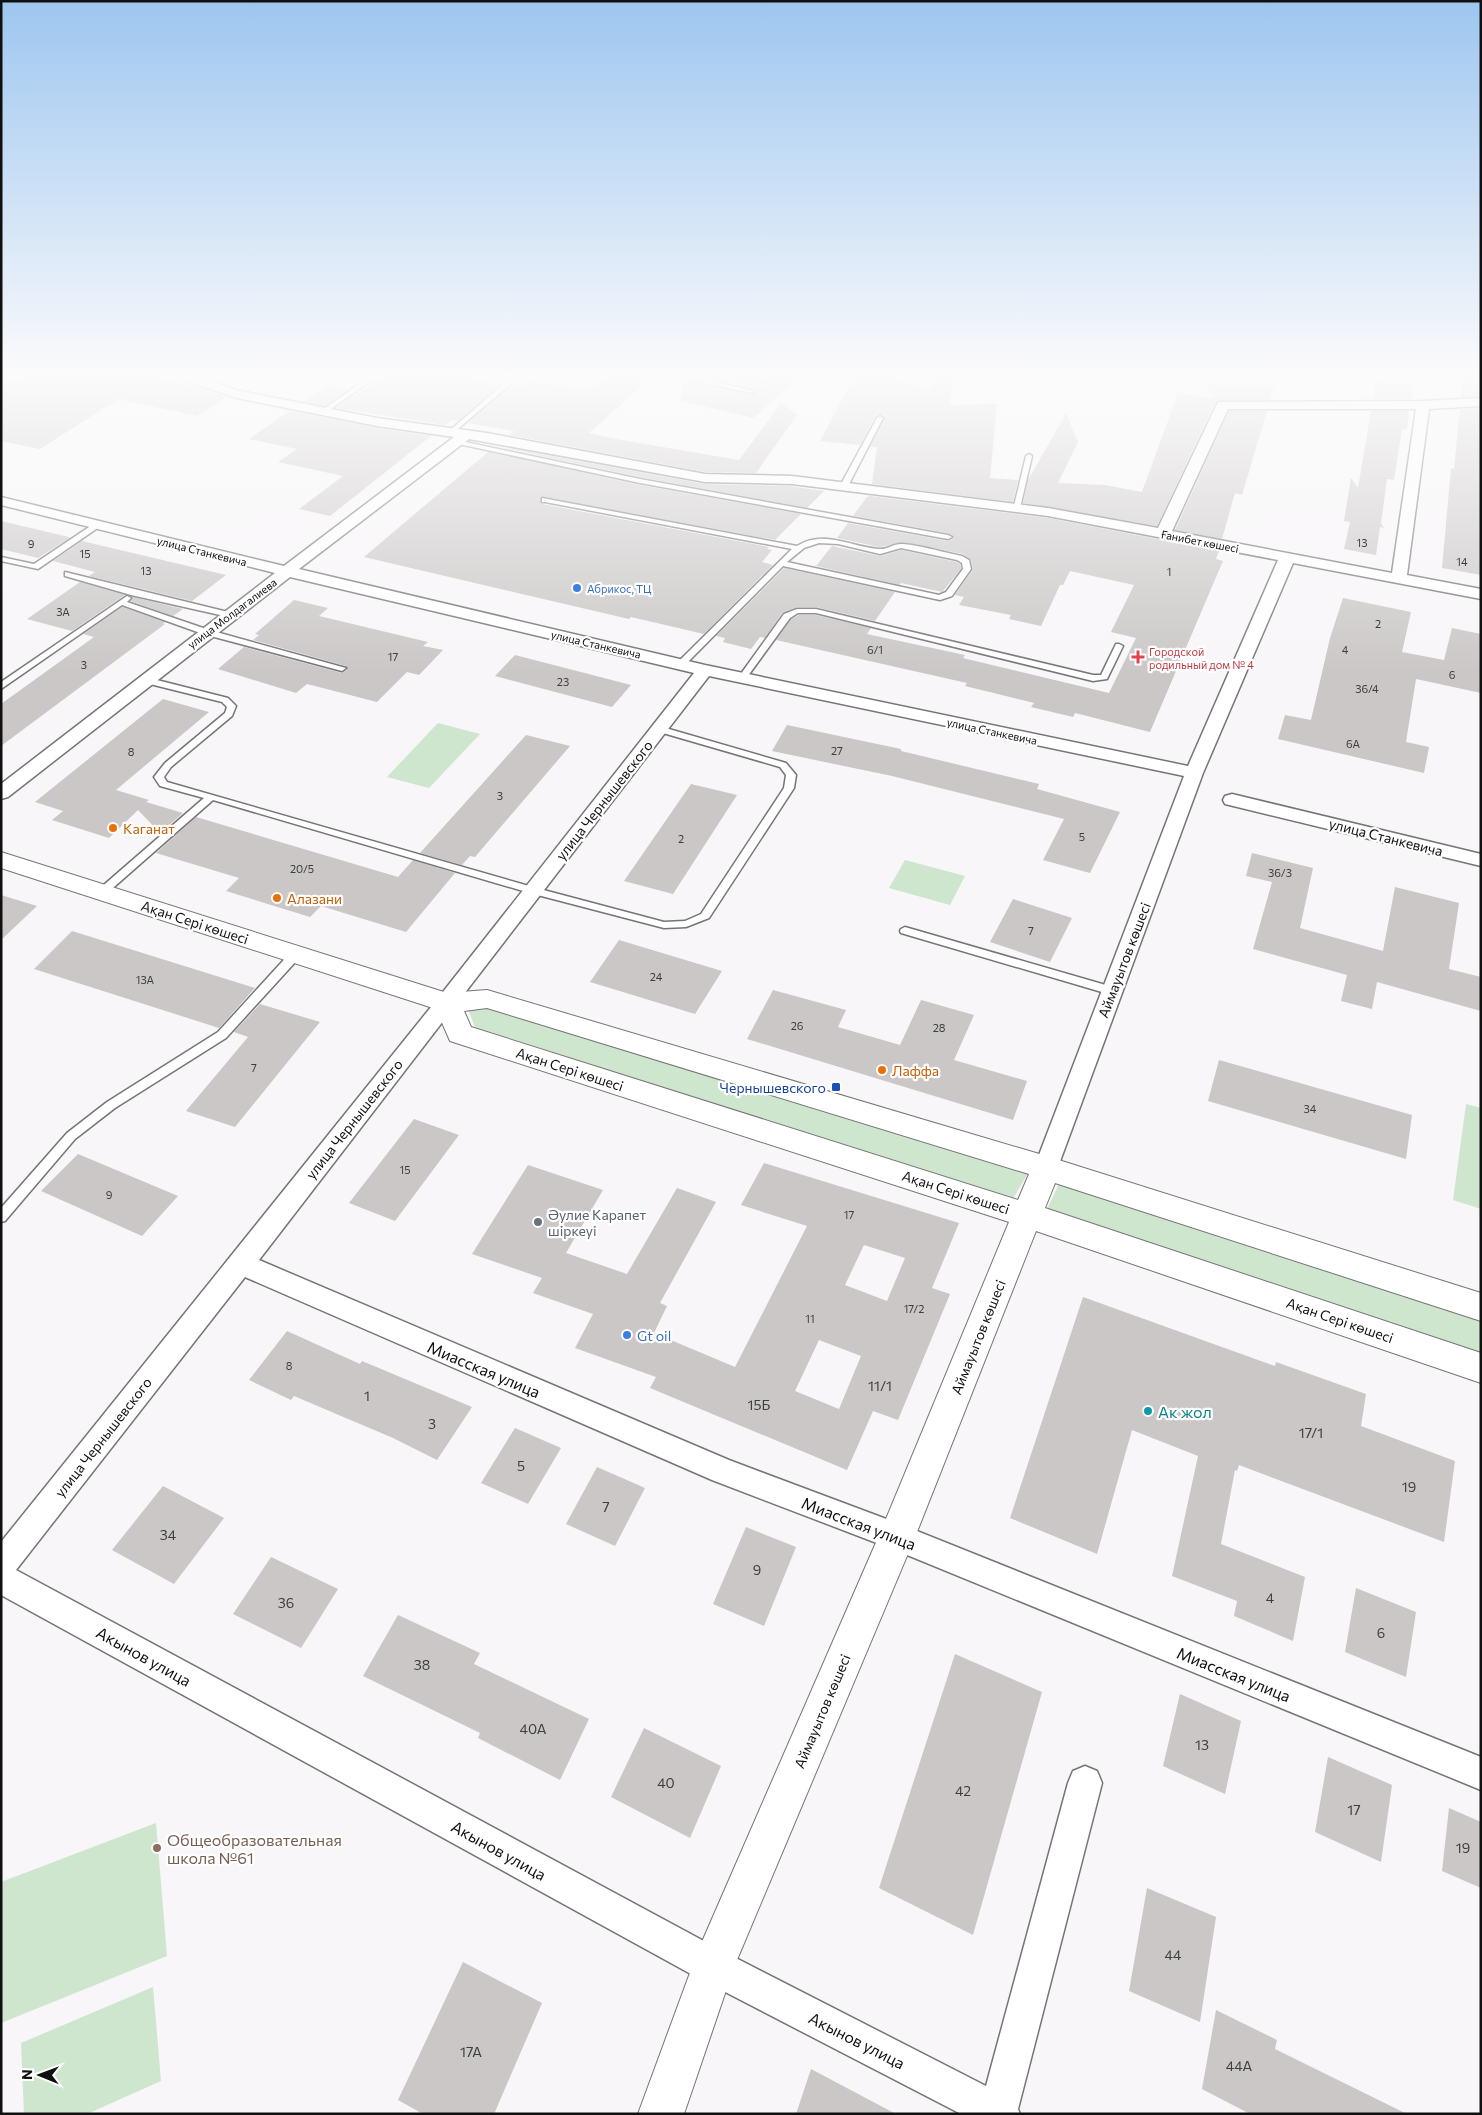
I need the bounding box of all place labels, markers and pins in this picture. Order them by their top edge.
marker: Абрикос, ТЦ [571,582,583,594]
place label: Абрикос, ТЦ [587,582,652,595]
place label: Городской родильный дом № 4 [1149,645,1254,671]
marker: Городской родильный дом № 4 [1131,650,1145,664]
place label: Каганат [123,820,175,837]
marker: Каганат [107,822,119,834]
place label: Алазани [287,890,342,907]
marker: Алазани [271,892,283,904]
place label: Лаффа [892,1062,939,1079]
marker: Лаффа [876,1064,888,1076]
place label: Чернышевского [720,1079,826,1096]
marker: Чернышевского [830,1081,842,1093]
place label: Әулие Карапет шіркеуі [548,1206,646,1239]
marker: Әулие Карапет шіркеуі [532,1216,544,1228]
place label: Gt oil [637,1327,671,1344]
marker: Gt oil [621,1329,633,1341]
place label: Ак жол [1158,1402,1212,1421]
marker: Ак жол [1142,1405,1154,1417]
place label: Общеобразовательная школа №61 [167,1830,342,1867]
marker: Общеобразовательная школа №61 [151,1842,163,1854]

